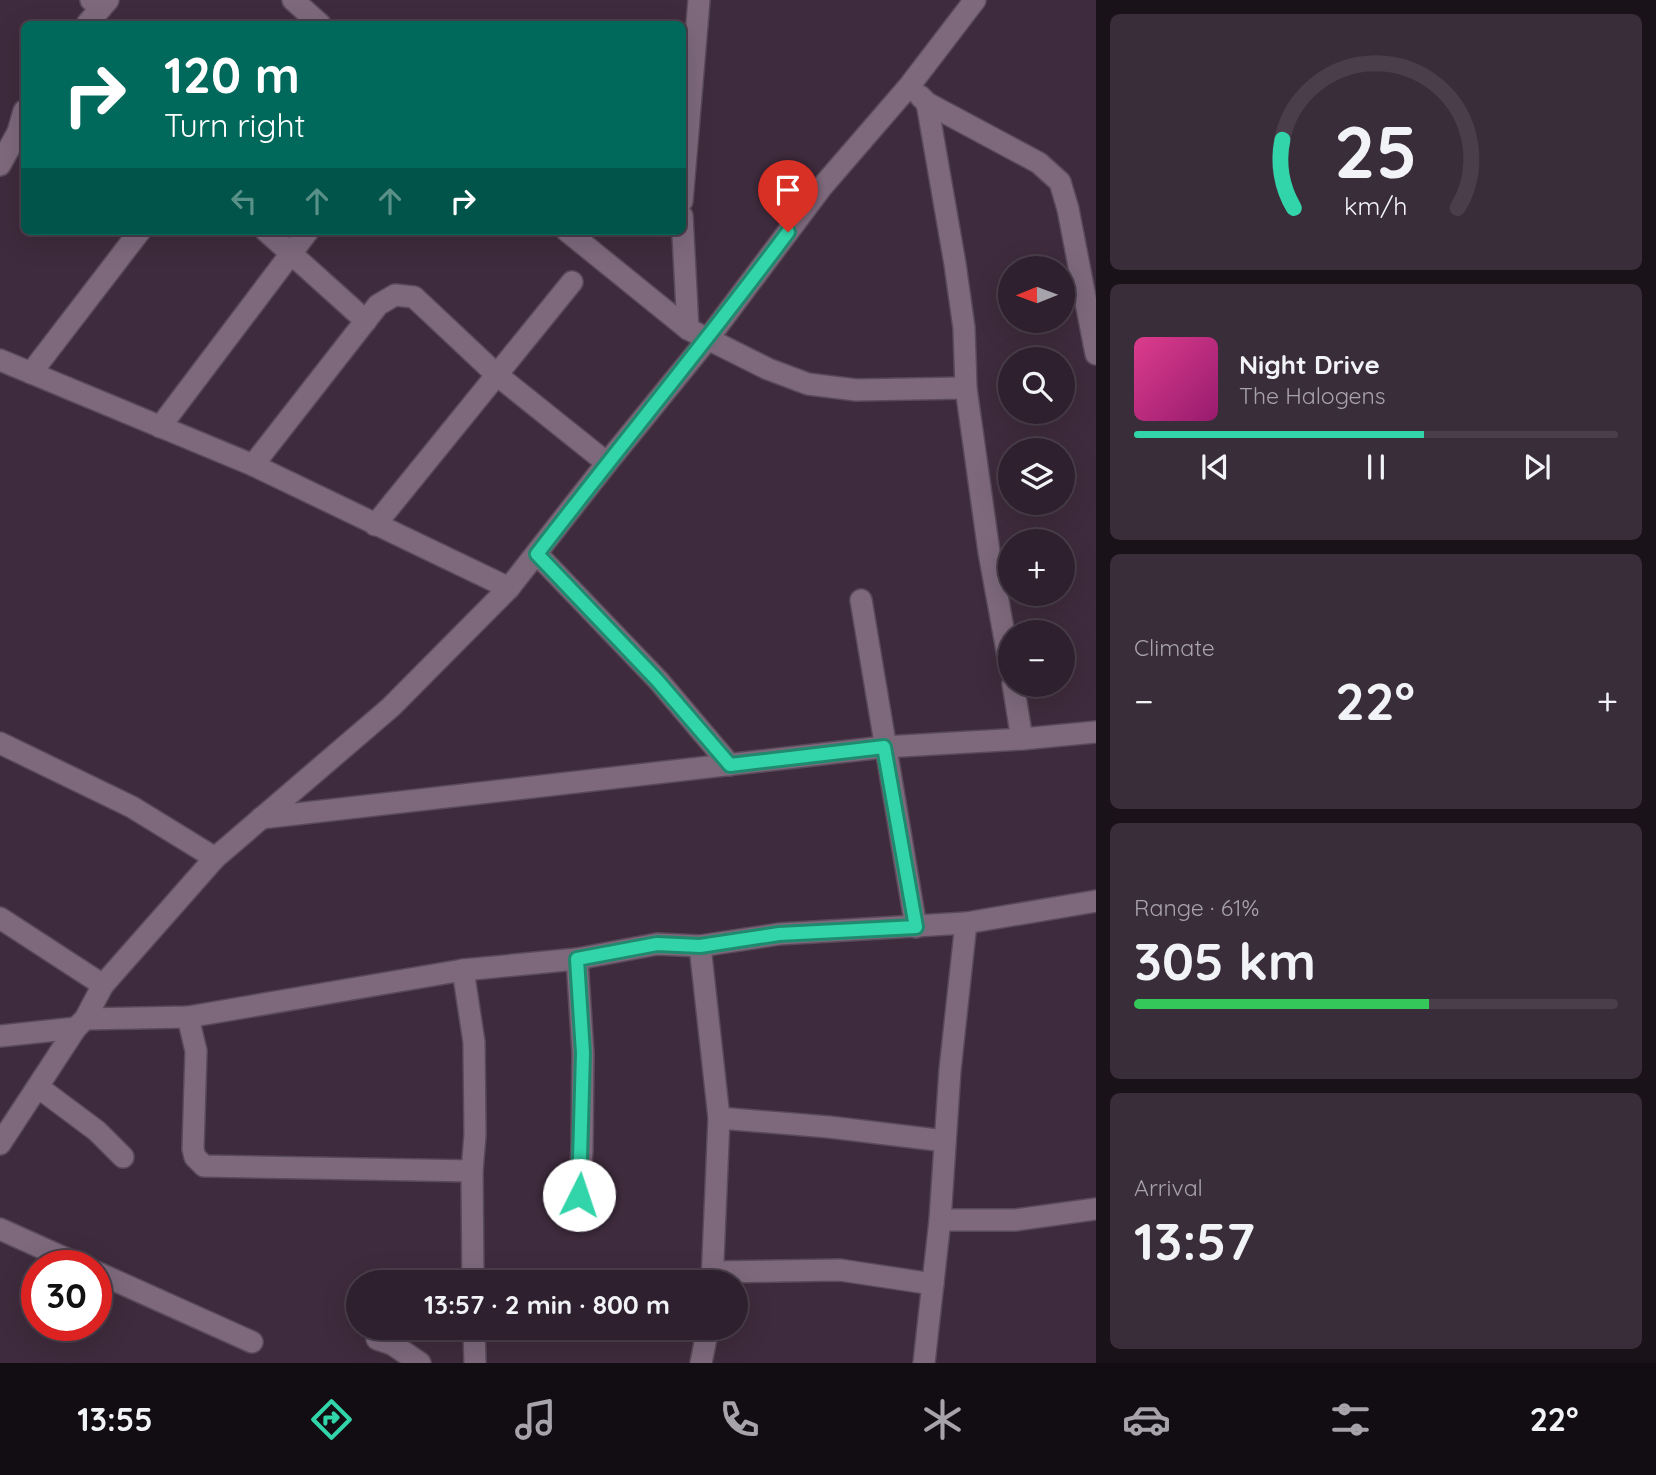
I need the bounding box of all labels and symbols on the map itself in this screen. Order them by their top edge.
pin [758,160,818,232]
north arrow [998,256,1074,332]
position arrow [542,1158,616,1232]
speed limit sign: 30 [21,1250,112,1341]

